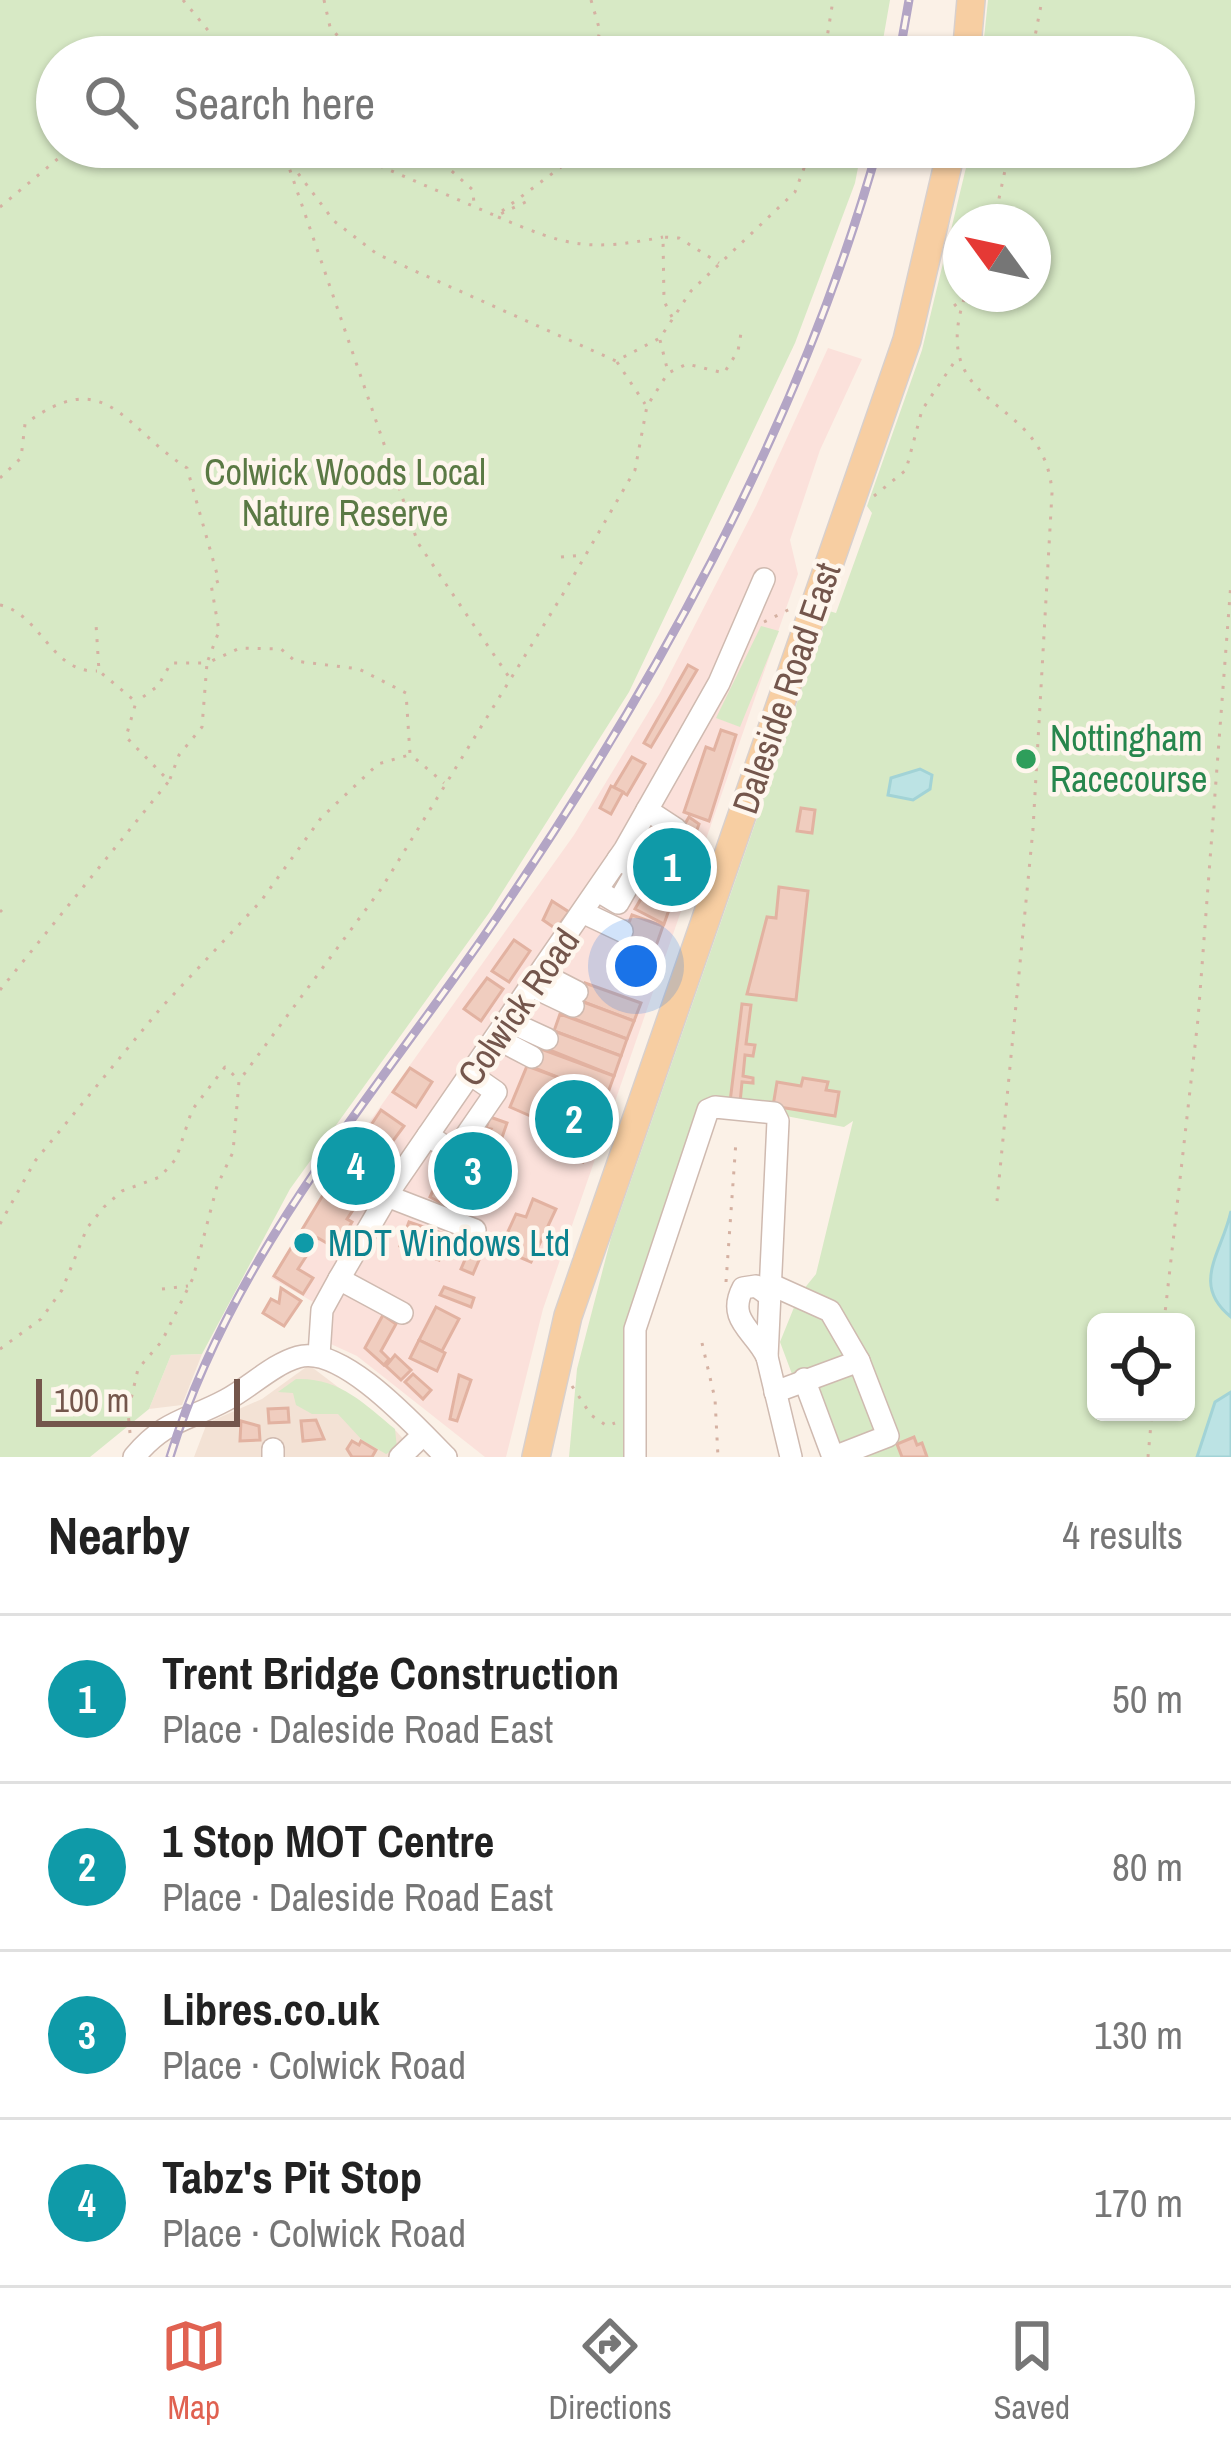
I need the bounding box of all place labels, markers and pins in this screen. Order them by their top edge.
place label: Nottingham Racecourse [1050,714,1208,803]
marker: Nottingham Racecourse [1013,746,1039,772]
pin: 1 [633,822,711,912]
pin: 2 [535,1074,613,1164]
pin: 4 [317,1121,395,1211]
pin: 3 [434,1126,512,1216]
place label: MDT Windows Ltd [328,1219,570,1267]
marker: MDT Windows Ltd [291,1230,317,1256]

